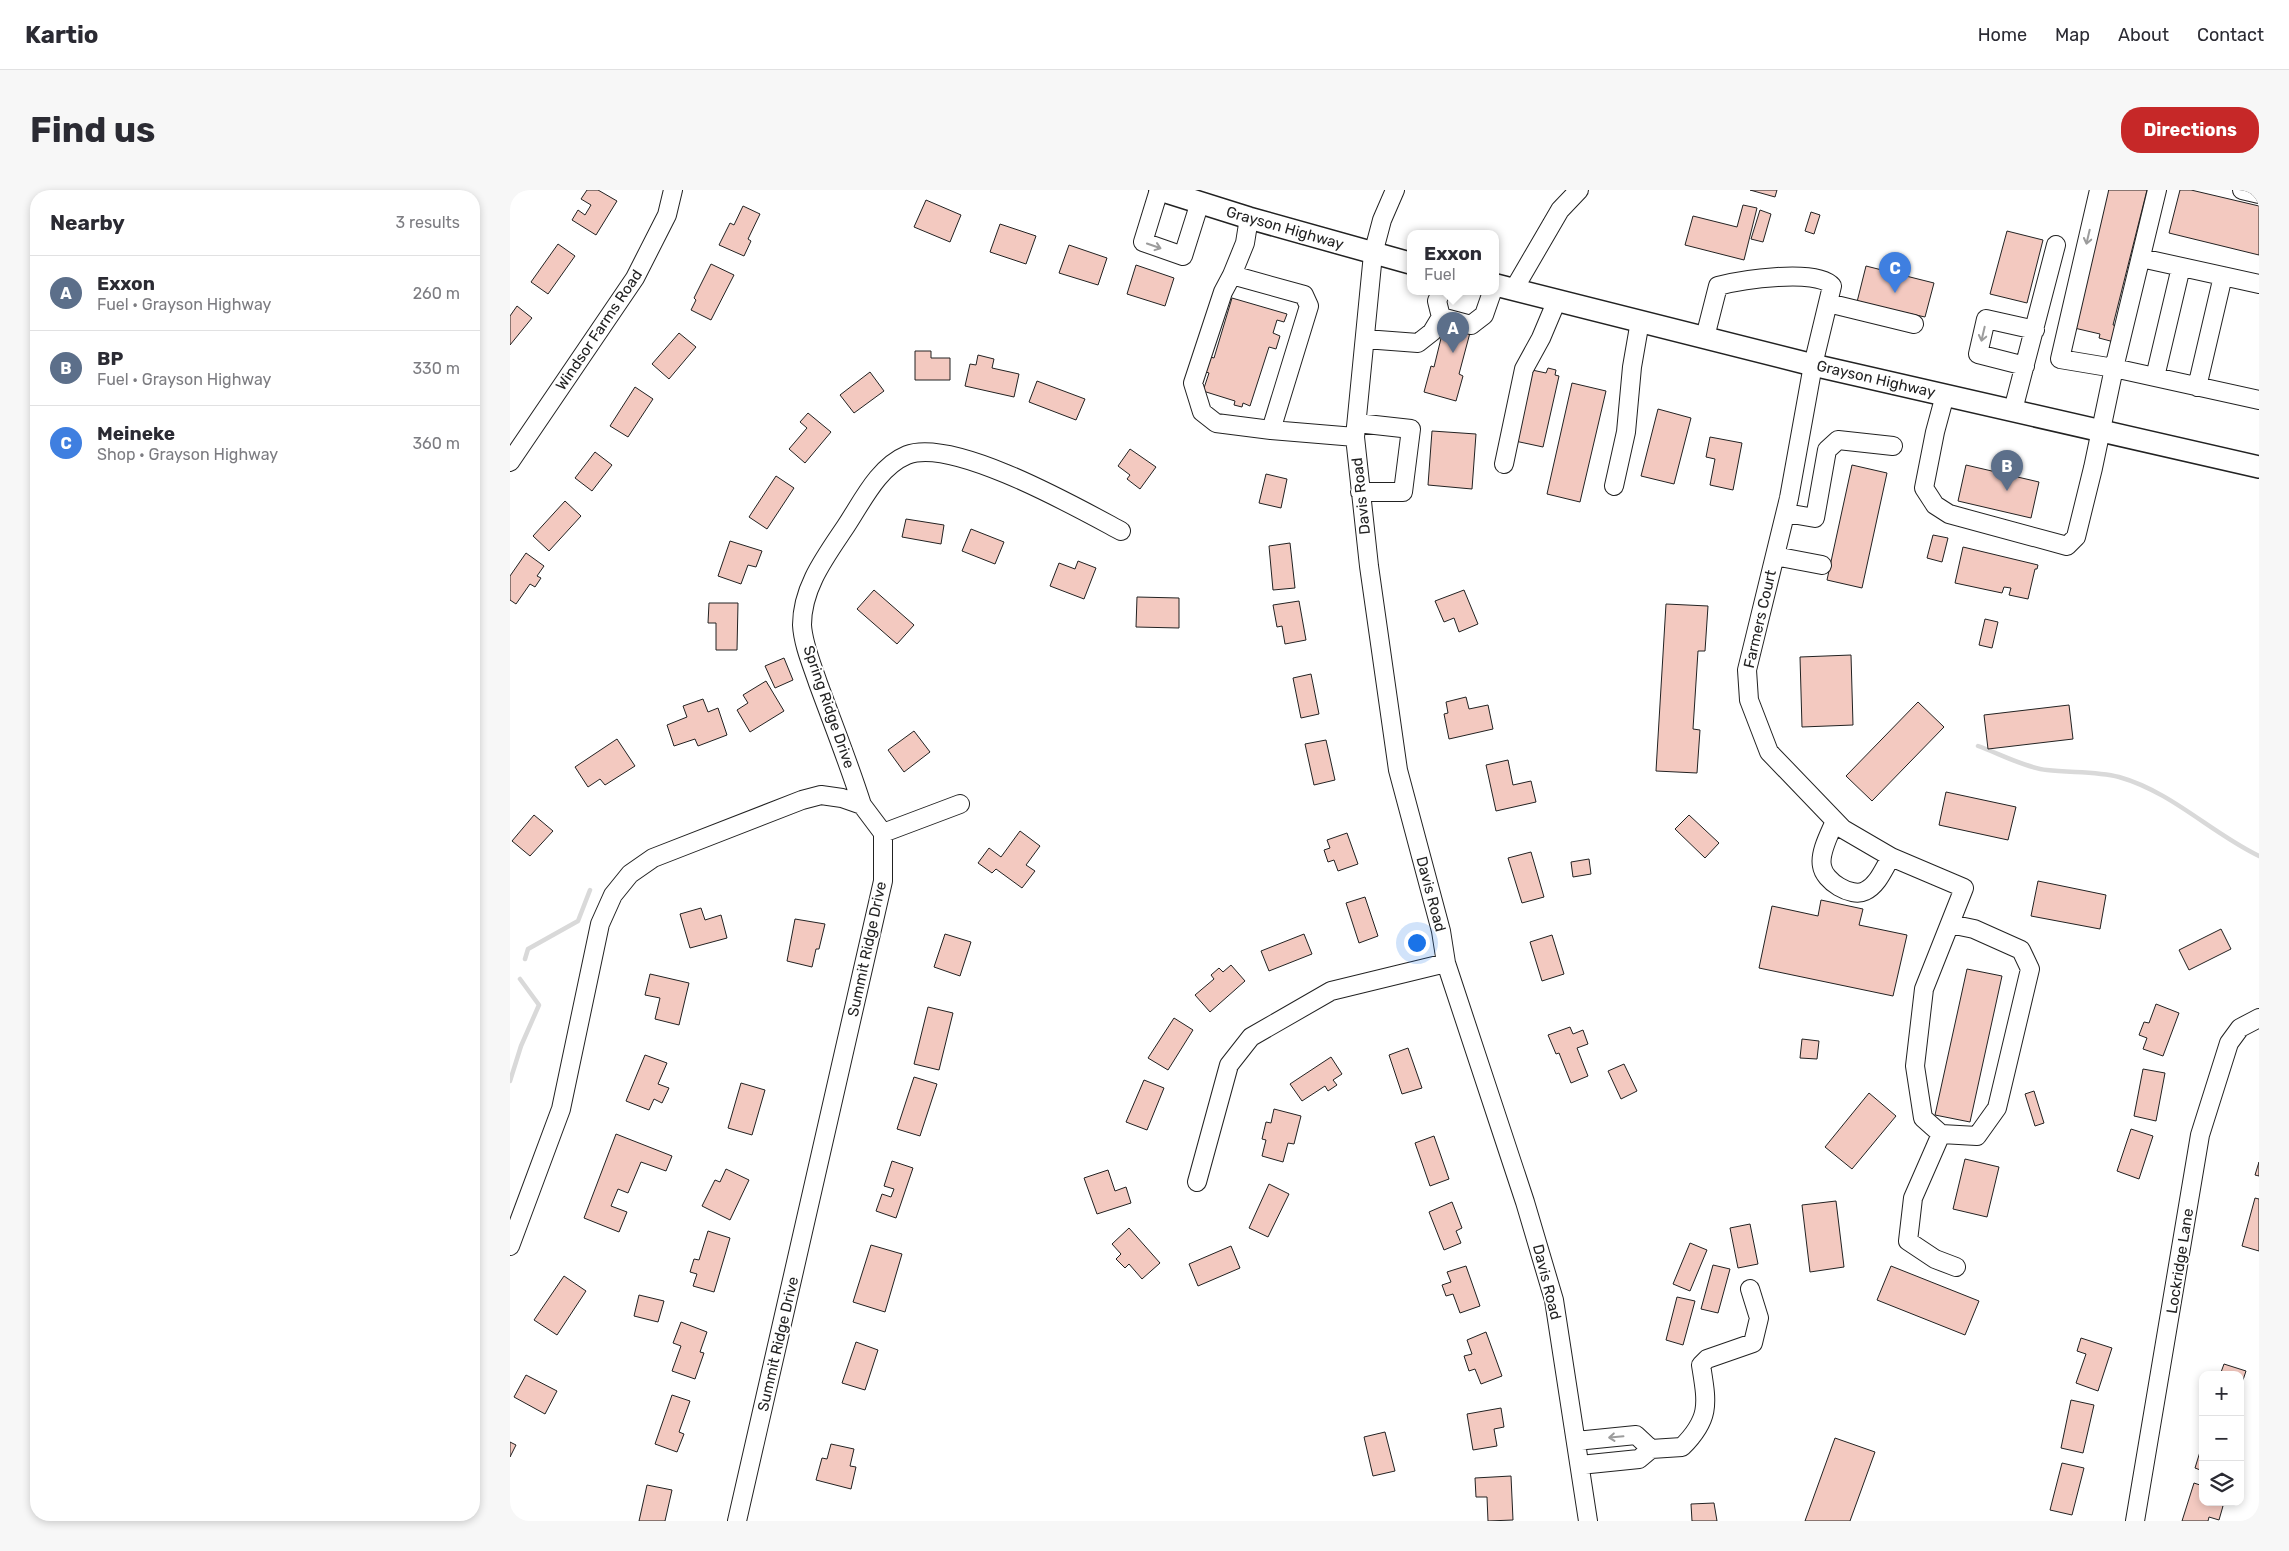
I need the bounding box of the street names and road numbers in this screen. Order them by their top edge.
street label: Grayson Highway [1224,203,1346,253]
street label: Windsor Farms Road [552,266,646,394]
street label: Grayson Highway [1815,357,1937,401]
street label: Davis Road [1348,457,1374,535]
street label: Farmers Court [1740,568,1780,670]
street label: Spring Ridge Drive [800,643,858,771]
street label: Davis Road [1412,854,1450,934]
street label: Summit Ridge Drive [844,880,890,1018]
street label: Lockridge Lane [2163,1207,2197,1315]
street label: Davis Road [1529,1242,1565,1322]
street label: Summit Ridge Drive [754,1275,802,1413]

